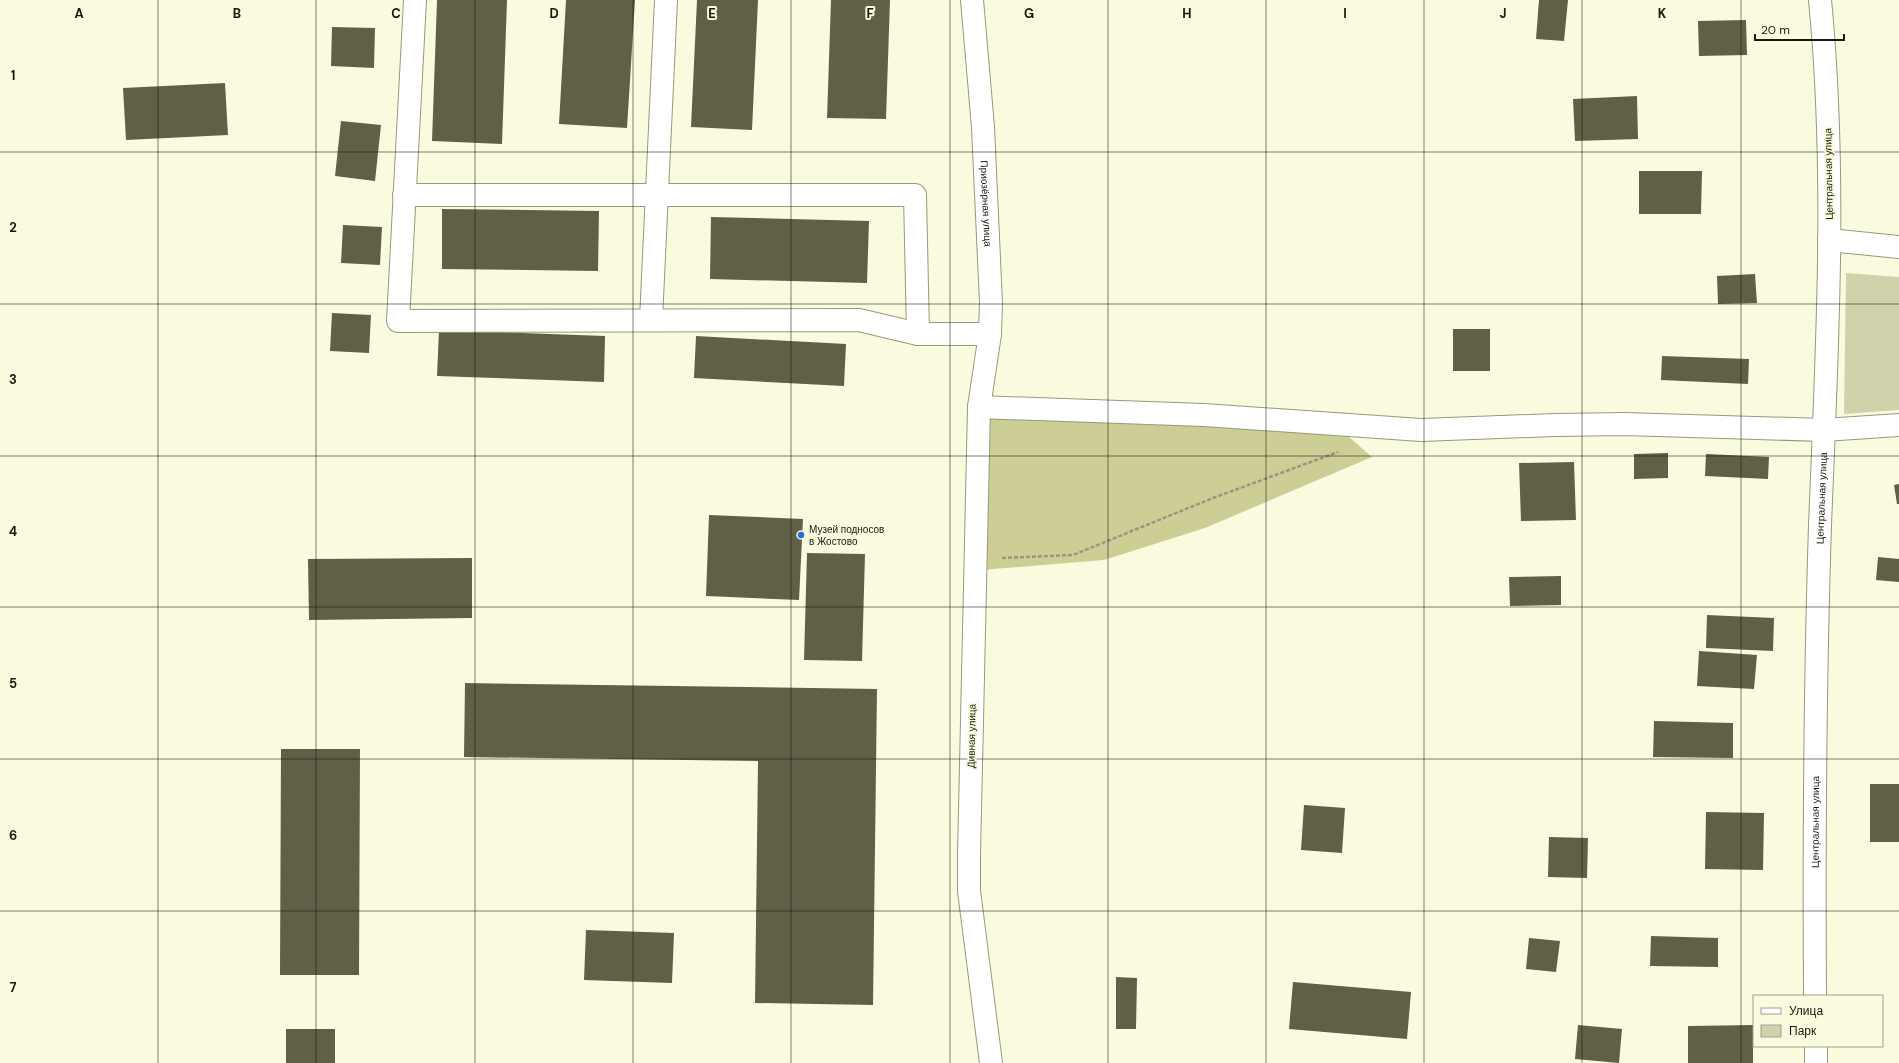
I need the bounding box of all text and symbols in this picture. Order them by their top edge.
text: A [74,5,84,22]
text: B [233,5,241,22]
text: C [391,5,401,22]
text: D [549,5,559,22]
text: E [708,5,716,22]
text: F [866,5,874,22]
text: G [1024,5,1034,22]
text: H [1182,5,1192,22]
text: I [1343,5,1347,22]
text: J [1499,5,1507,22]
text: K [1658,5,1667,22]
scale bar [1755,16,1844,42]
text: 20 m [1761,22,1790,38]
text: 1 [11,67,15,84]
street label: Центральная улица [1821,128,1836,220]
street label: Приозёрная улица [978,160,994,247]
text: 2 [9,219,17,236]
text: 3 [9,371,17,388]
street label: Центральная улица [1813,452,1830,544]
text: 4 [9,523,17,540]
place label: Музей подносов в Жостово [809,523,884,548]
marker: Музей подносов в Жостово [796,530,806,540]
text: 5 [9,675,17,692]
street label: Дивная улица [964,703,979,768]
street label: Центральная улица [1809,776,1822,868]
text: 6 [9,827,17,844]
text: 7 [10,979,17,996]
legend [1753,995,1883,1047]
text: Улица [1789,1003,1823,1019]
text: Парк [1789,1023,1817,1039]

